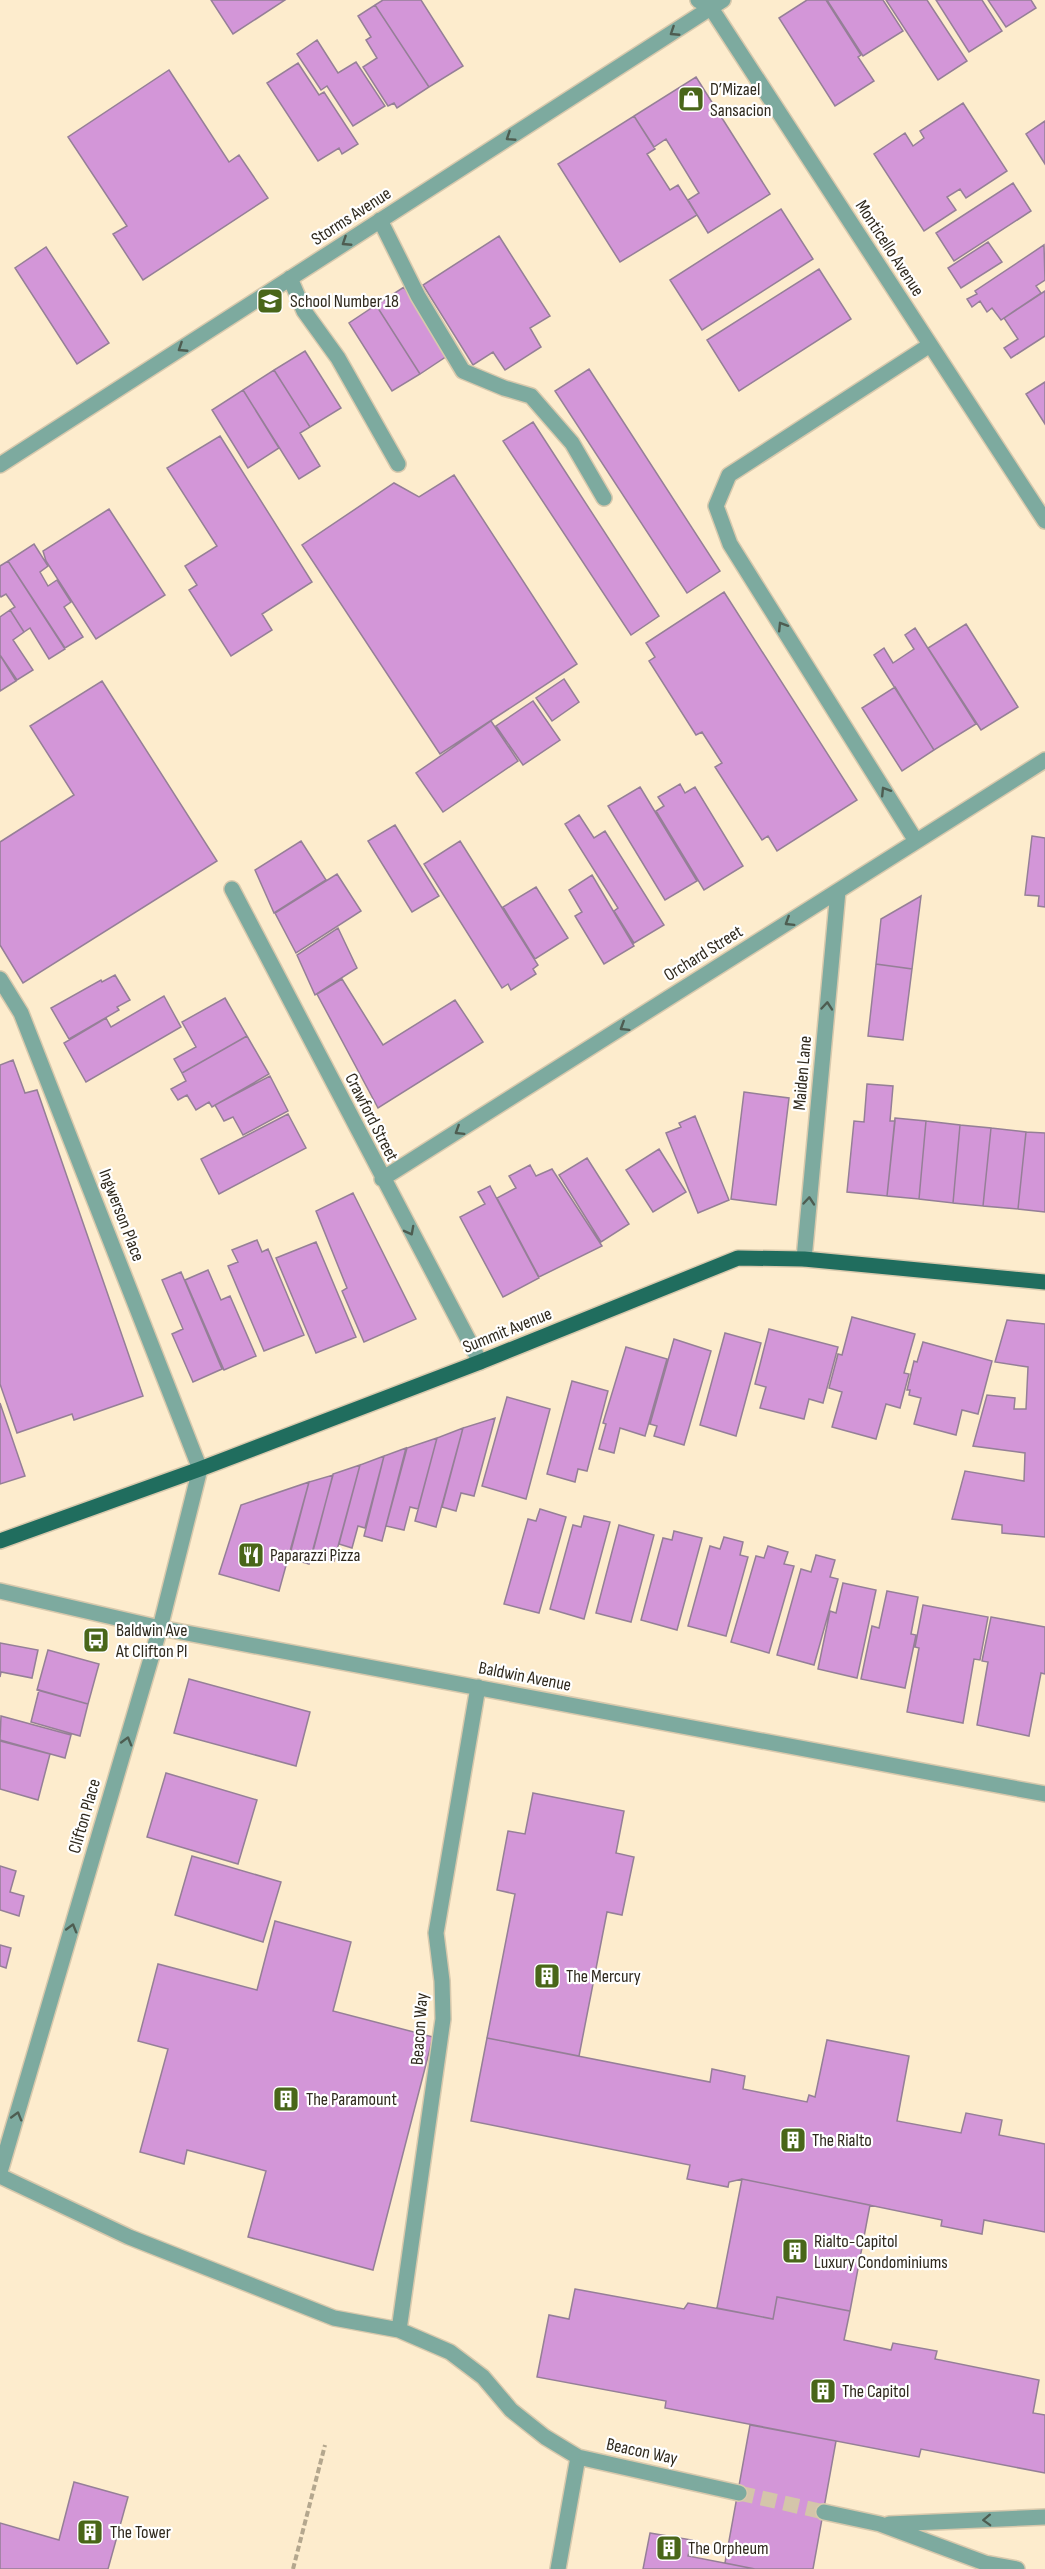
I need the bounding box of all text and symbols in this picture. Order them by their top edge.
one-way arrow [670,24,680,36]
place label: D’Mizael Sansacion [710,79,771,121]
shop icon: D’Mizael Sansacion [676,84,706,114]
one-way arrow [506,130,517,141]
street label: Storms Avenue [308,183,395,250]
street label: Monticello Avenue [851,196,928,300]
one-way arrow [342,235,352,247]
school or university icon: School Number 18 [255,286,285,316]
place label: School Number 18 [290,291,399,312]
one-way arrow [178,341,189,352]
one-way arrow [777,622,789,632]
one-way arrow [881,787,893,797]
one-way arrow [785,915,795,927]
street label: Orchard Street [660,921,747,986]
one-way arrow [820,1002,833,1011]
one-way arrow [620,1019,630,1031]
street label: Maiden Lane [789,1035,816,1111]
street label: Crawford Street [340,1070,403,1165]
one-way arrow [455,1123,465,1135]
street label: Ingwerson Place [94,1166,149,1264]
one-way arrow [802,1196,815,1205]
one-way arrow [403,1225,414,1235]
street label: Summit Avenue [460,1303,555,1358]
restaurant icon: Paparazzi Pizza [236,1540,266,1570]
place label: Paparazzi Pizza [270,1545,360,1566]
place label: Baldwin Ave At Clifton Pl [115,1620,187,1662]
bus stop icon: Baldwin Ave At Clifton Pl [81,1625,111,1655]
street label: Baldwin Avenue [477,1657,573,1696]
one-way arrow [120,1736,132,1747]
street label: Clifton Place [64,1776,105,1856]
one-way arrow [65,1924,77,1934]
building icon: The Mercury [532,1961,562,1991]
place label: The Mercury [566,1966,641,1987]
street label: Beacon Way [407,1992,432,2066]
building icon: The Paramount [271,2084,301,2114]
place label: The Paramount [306,2089,397,2110]
one-way arrow [9,2111,22,2121]
building icon: The Rialto [778,2125,808,2155]
place label: The Rialto [812,2130,872,2151]
place label: Rialto-Capitol Luxury Condominiums [814,2231,948,2273]
building icon: Rialto-Capitol Luxury Condominiums [780,2236,810,2266]
building icon: The Capitol [808,2376,838,2406]
place label: The Capitol [842,2381,909,2402]
street label: Beacon Way [604,2434,679,2469]
one-way arrow [982,2513,991,2526]
building icon: The Tower [75,2517,105,2547]
place label: The Tower [110,2522,171,2543]
building icon: The Orpheum [654,2533,684,2563]
place label: The Orpheum [688,2538,768,2559]

